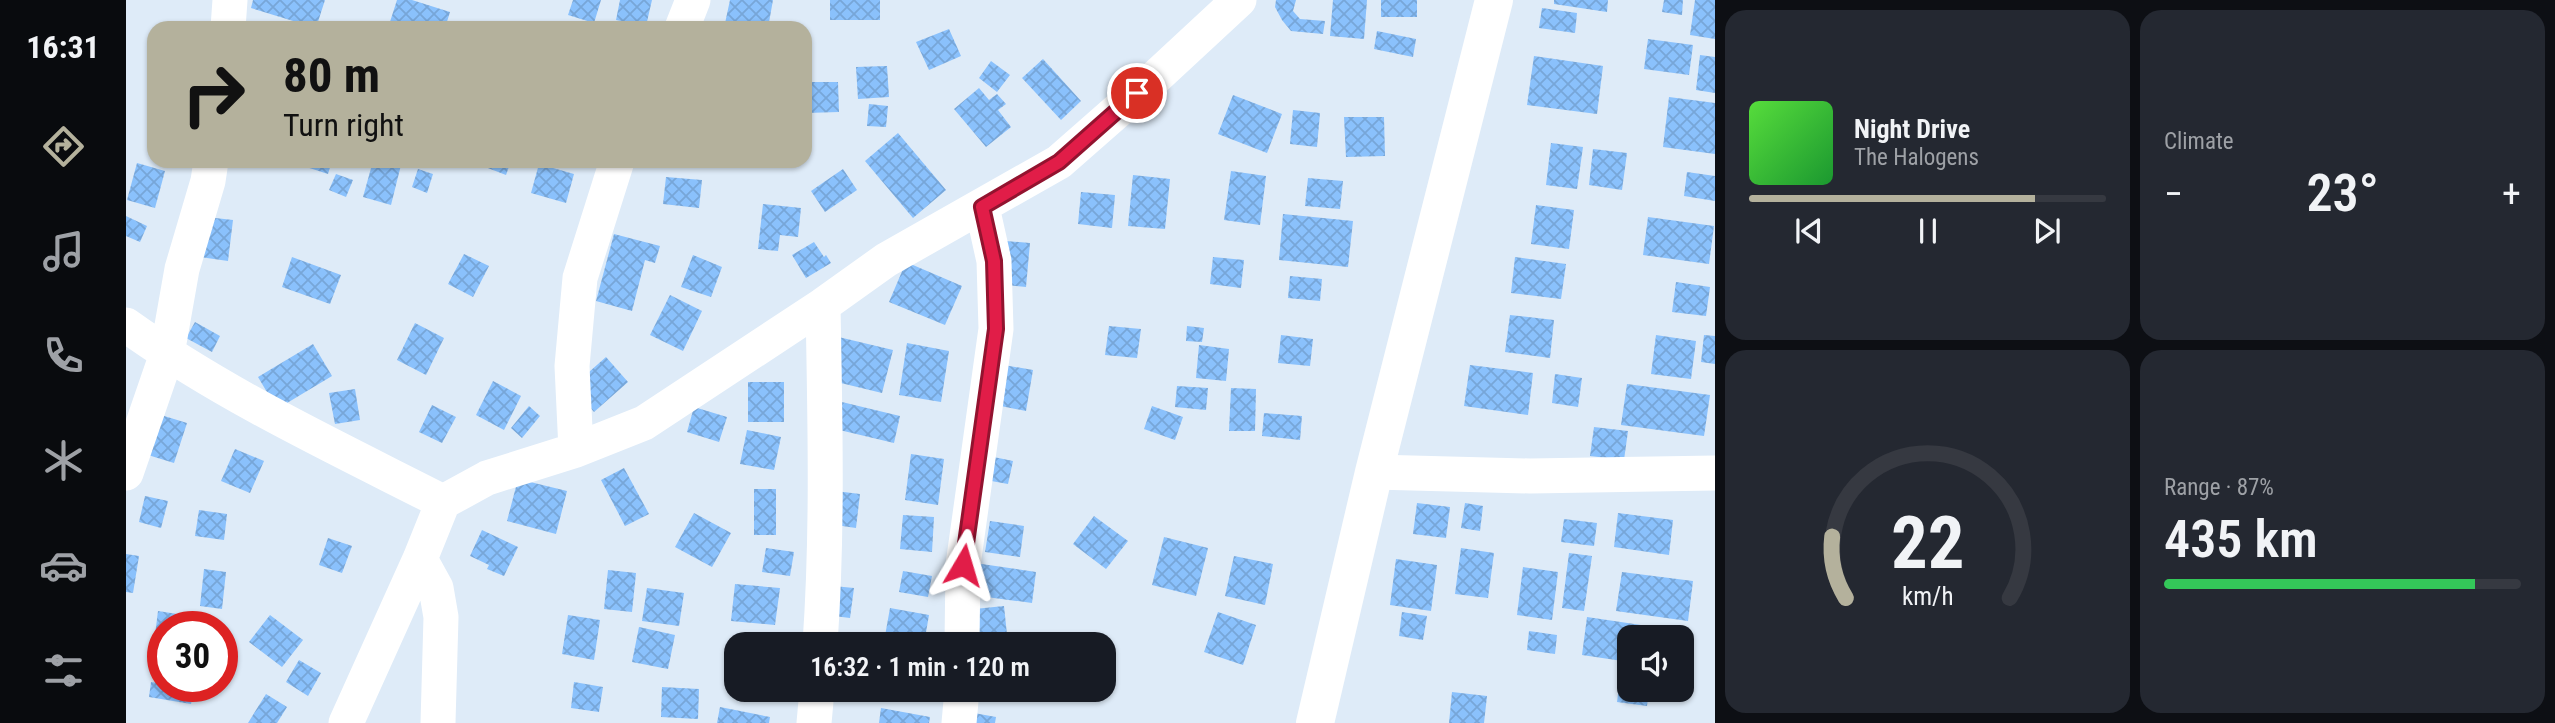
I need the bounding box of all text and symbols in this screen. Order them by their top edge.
text: 16:31 [26,28,100,66]
text: 80 m [283,47,380,104]
icon: right [168,49,259,140]
pin [1107,63,1167,123]
icon: arrive [1118,74,1156,112]
text: Turn right [283,106,404,144]
text: Night Drive [1854,114,1970,144]
icon: directions [39,122,88,171]
text: Climate [2164,128,2234,155]
text: The Halogens [1854,144,1979,171]
text: 23° [2306,163,2379,224]
text: − [2164,172,2183,216]
text: + [2502,172,2521,216]
icon: previous [1790,212,1828,250]
icon: pause [1909,212,1947,250]
icon: next [2028,212,2066,250]
icon: music [39,227,88,276]
icon: phone [39,331,88,380]
icon: climate [39,436,88,485]
text: Range · 87% [2164,474,2274,501]
text: 22 [1891,500,1964,586]
text: 435 km [2164,509,2318,570]
position arrow [926,528,1000,602]
icon: car [39,541,88,590]
text: km/h [1902,581,1953,610]
speed limit sign: 30 [147,611,238,702]
map controls [1617,625,1694,702]
button: sound [1617,625,1694,702]
icon: filters [39,646,88,695]
text: 16:32 · 1 min · 120 m [810,652,1030,682]

